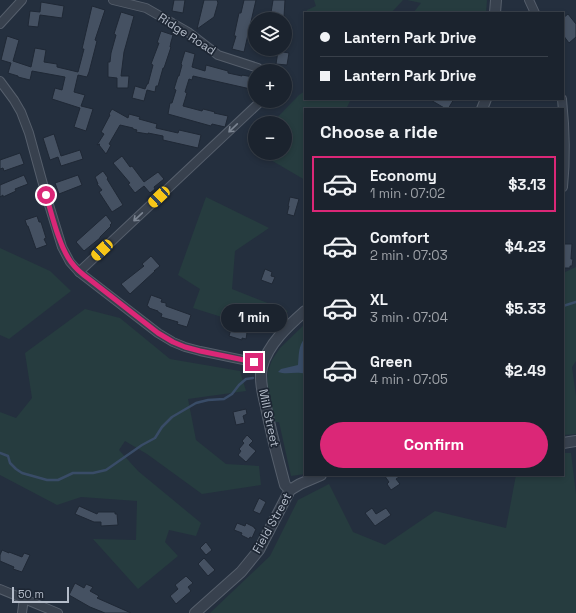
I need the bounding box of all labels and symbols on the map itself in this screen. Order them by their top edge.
street label: Ridge Road [155,9,219,59]
one-way arrow [228,123,238,133]
car [146,184,172,210]
route start [37,186,55,204]
one-way arrow [133,212,143,221]
car [89,237,115,263]
callout: 1 min [221,304,287,332]
route end [245,353,263,371]
street label: Mill Street [255,387,283,449]
street label: Field Street [249,490,295,556]
scale bar [12,585,69,604]

